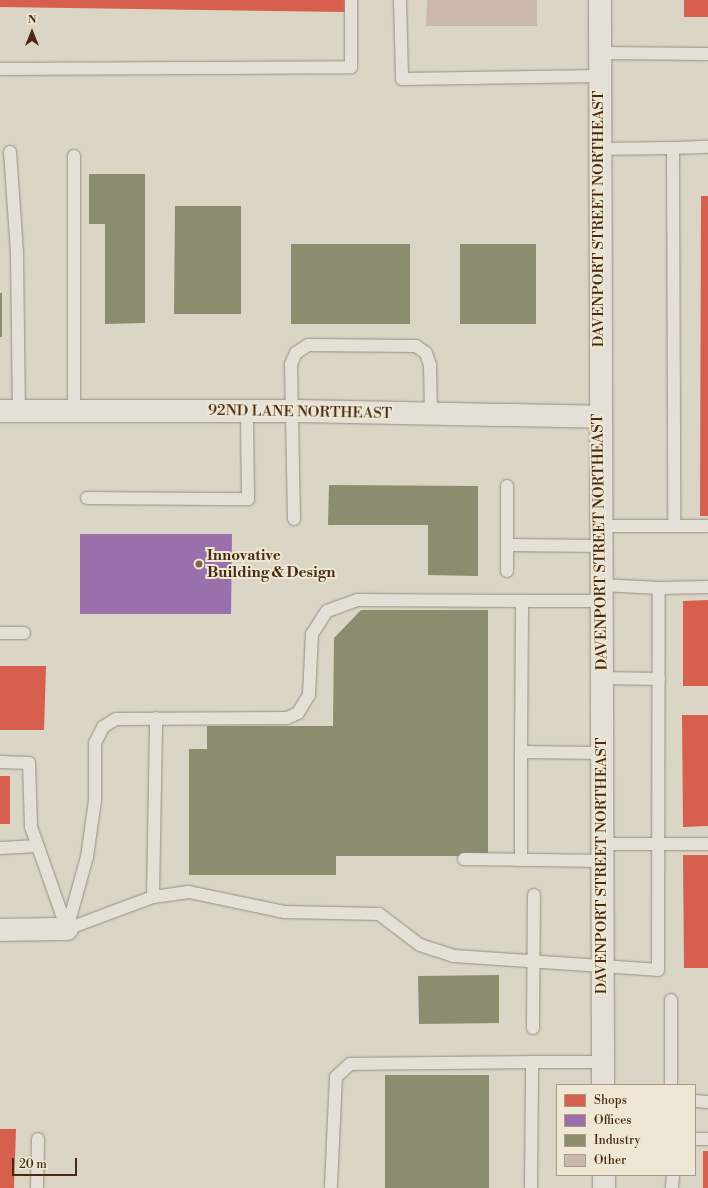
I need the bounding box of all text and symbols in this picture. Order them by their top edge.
north arrow [12,12,52,52]
text: N [28,13,36,27]
street label: DAVENPORT STREET NORTHEAST [590,91,608,347]
street label: 92ND LANE NORTHEAST [208,401,392,423]
street label: DAVENPORT STREET NORTHEAST [589,414,611,670]
place label: Innovative Building & Design [207,546,335,581]
marker: Innovative Building & Design [194,559,204,569]
street label: DAVENPORT STREET NORTHEAST [593,738,611,994]
legend [556,1084,696,1176]
text: Shops [594,1093,627,1108]
text: Offices [594,1113,632,1128]
text: Industry [594,1133,640,1148]
scale bar [14,1150,79,1176]
text: Other [594,1153,626,1168]
text: 20 m [19,1157,47,1172]

